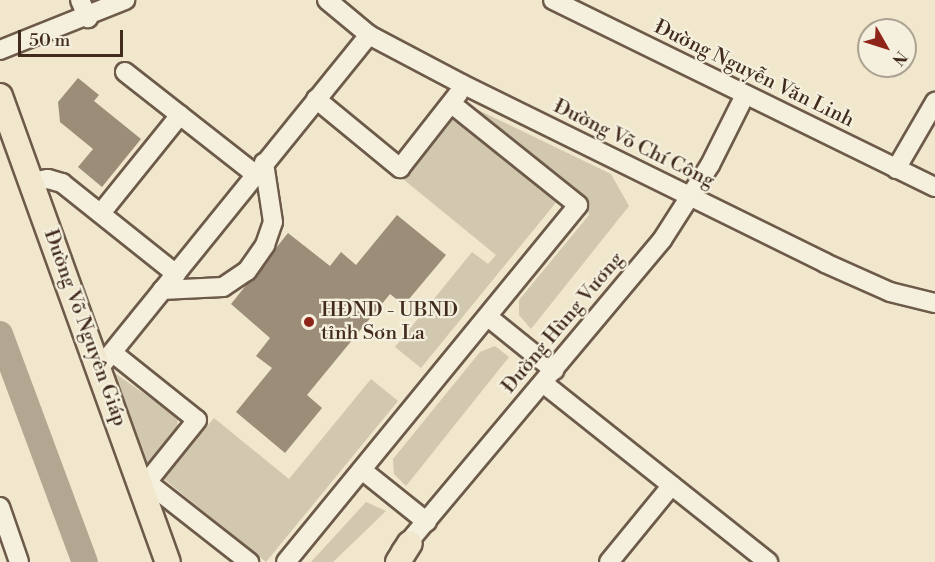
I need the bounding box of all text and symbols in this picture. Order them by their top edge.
street label: Đường Nguyễn Văn Linh [650,15,858,133]
scale bar [21,18,126,56]
north arrow [857,18,917,78]
text: 50 m [29,29,70,52]
text: N [888,47,911,69]
street label: Đường Võ Chí Công [550,95,718,193]
street label: Đường Võ Nguyên Giáp [38,226,132,430]
street label: Đường Hùng Vương [497,248,629,398]
place label: HĐND - UBND tỉnh Sơn La [321,298,458,345]
marker: HĐND - UBND tỉnh Sơn La [302,315,316,329]

